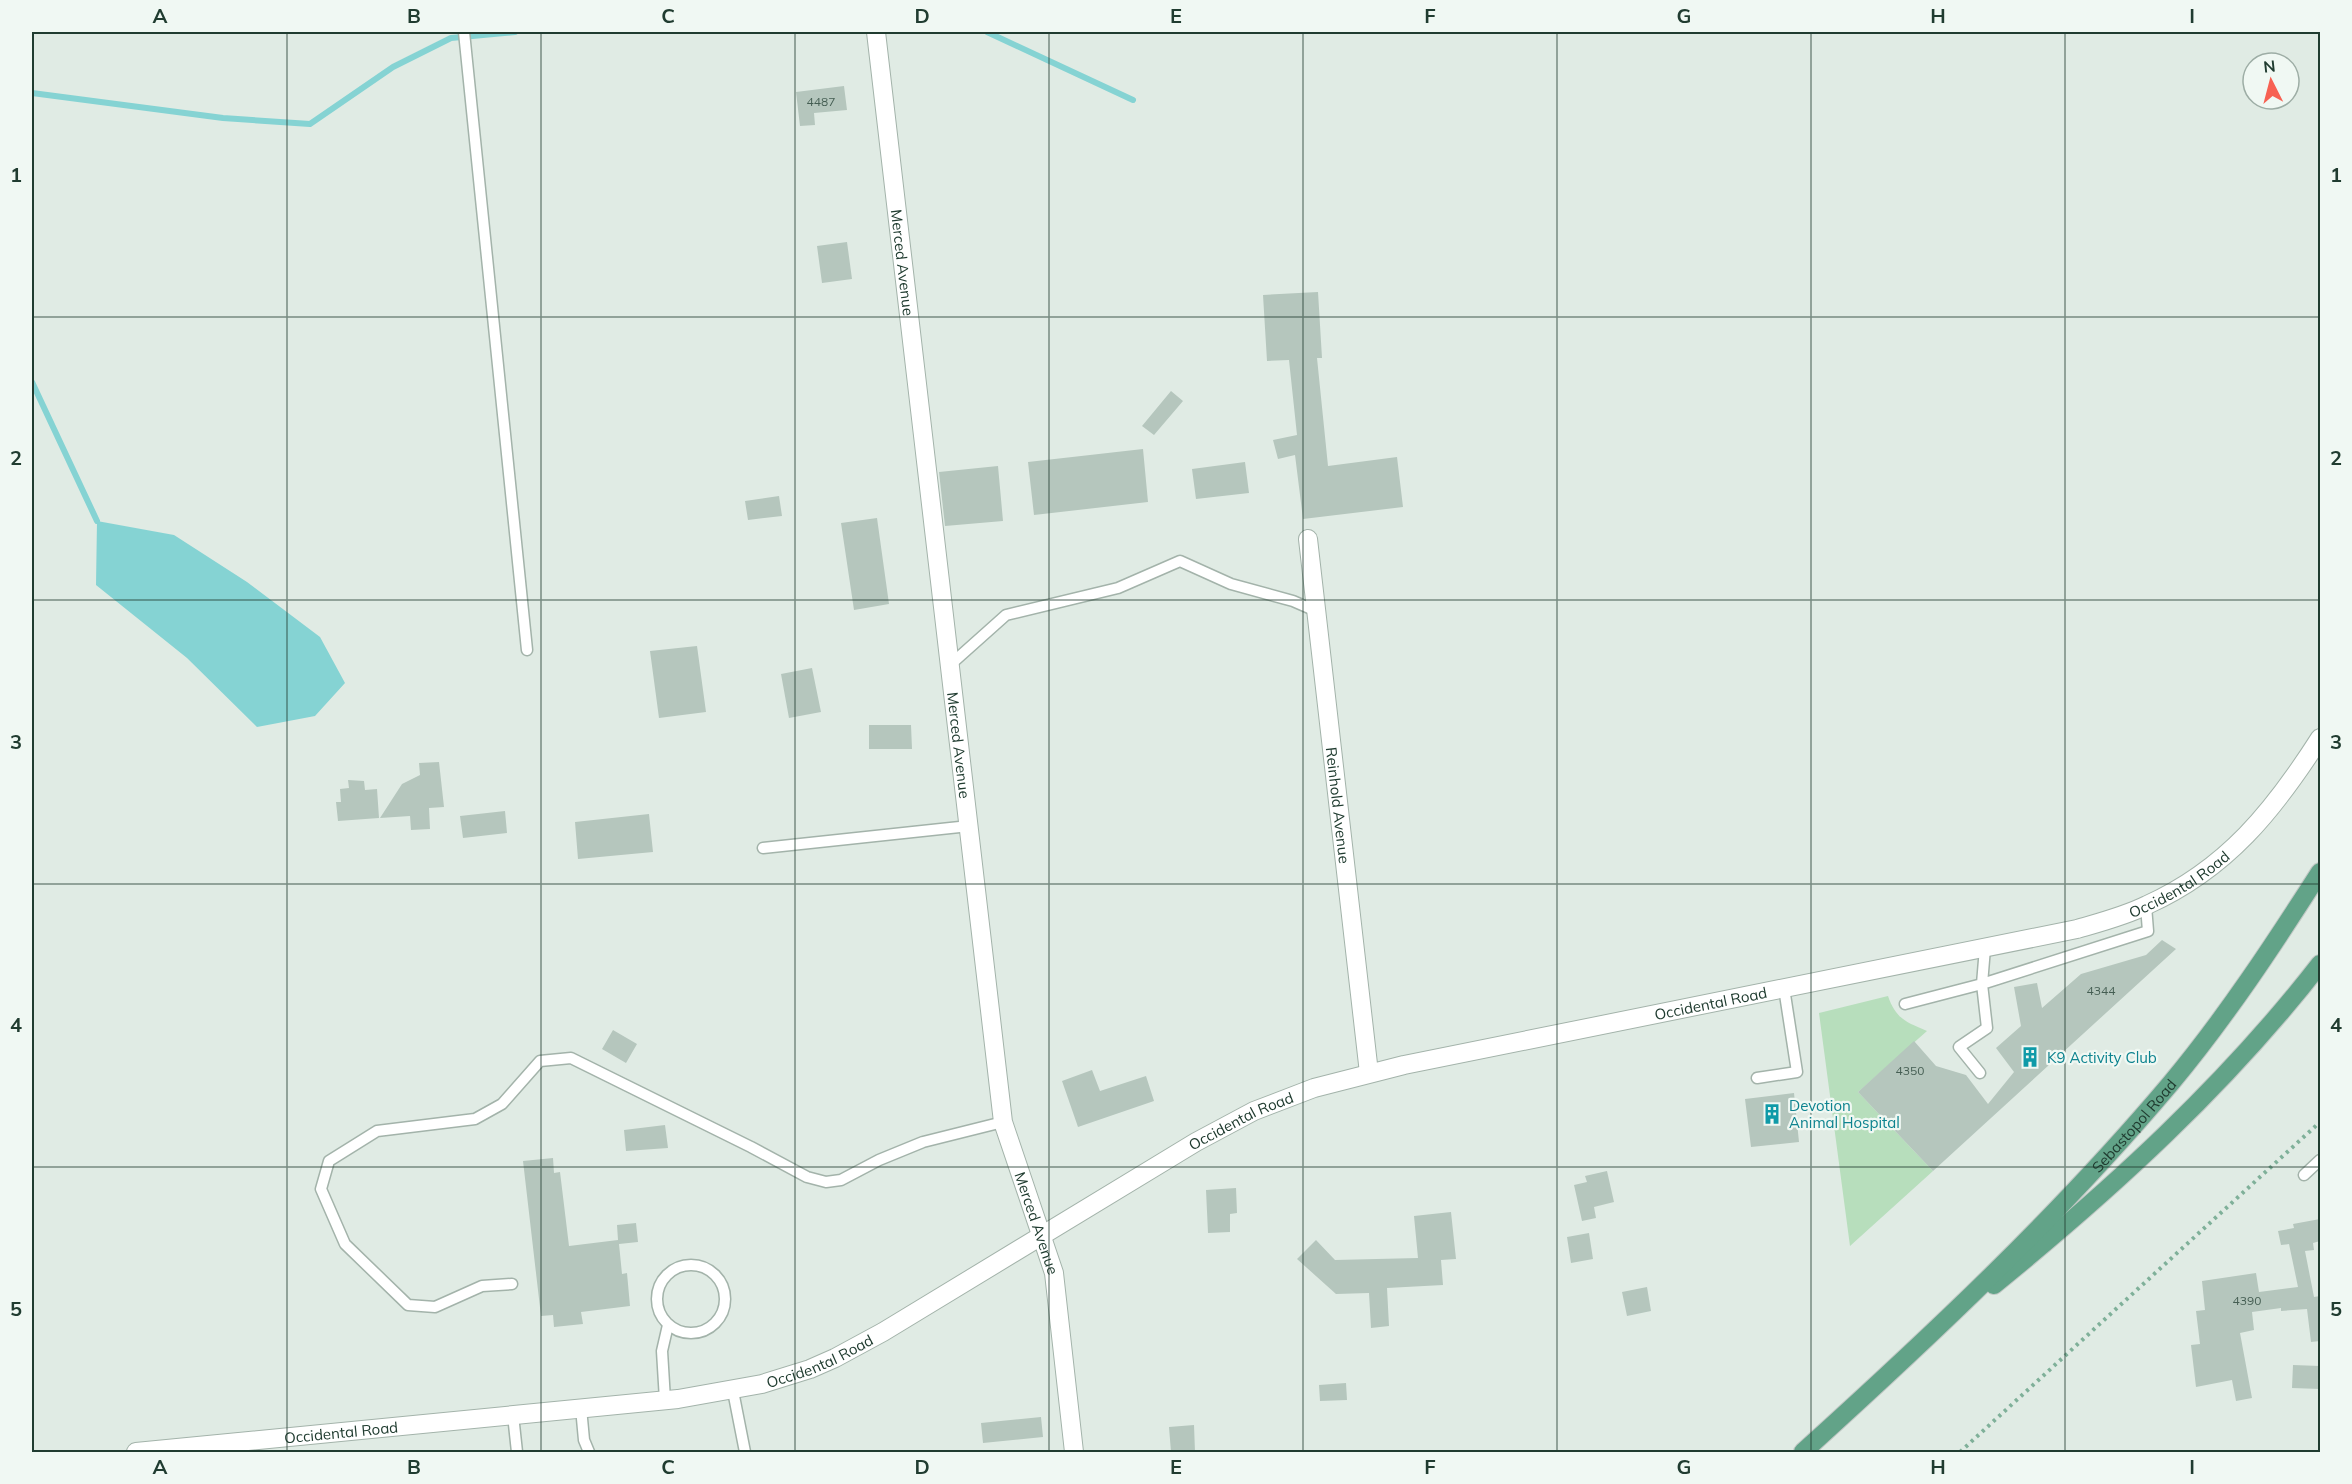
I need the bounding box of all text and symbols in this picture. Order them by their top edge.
text: A [153,3,168,28]
text: B [407,3,421,28]
text: C [661,3,675,28]
text: D [914,3,930,28]
text: E [1170,3,1182,28]
text: F [1424,3,1436,28]
text: G [1677,3,1691,28]
text: H [1930,3,1946,28]
text: I [2189,3,2195,28]
north arrow [2241,51,2301,111]
text: N [2262,56,2276,77]
house number: 4487 [807,94,835,109]
text: 1 [10,162,22,187]
text: 1 [2330,162,2342,187]
street label: Merced Avenue [887,208,918,317]
text: 2 [10,445,22,470]
text: 2 [2330,445,2342,470]
street label: Merced Avenue [943,691,975,799]
text: 3 [10,729,22,754]
text: 3 [2330,729,2342,754]
street label: Reinhold Avenue [1322,746,1354,864]
street label: Occidental Road [2126,846,2233,922]
street label: Occidental Road [1653,982,1769,1024]
house number: 4344 [2087,983,2115,998]
text: 4 [10,1012,22,1037]
text: 4 [2330,1012,2342,1037]
building icon: K9 Activity Club [2018,1045,2042,1069]
place label: K9 Activity Club [2047,1048,2157,1067]
house number: 4350 [1896,1063,1924,1078]
street label: Sebastopol Road [2087,1075,2180,1176]
street label: Occidental Road [1185,1087,1296,1154]
place label: Devotion Animal Hospital [1789,1096,1900,1132]
building icon: Devotion Animal Hospital [1760,1102,1784,1126]
street label: Merced Avenue [1011,1169,1063,1277]
house number: 4390 [2233,1293,2261,1308]
text: 5 [10,1296,22,1321]
text: 5 [2330,1296,2342,1321]
street label: Occidental Road [764,1330,876,1392]
street label: Occidental Road [283,1417,399,1447]
text: A [153,1454,168,1479]
text: B [407,1454,421,1479]
text: C [661,1454,675,1479]
text: D [914,1454,930,1479]
text: E [1170,1454,1182,1479]
text: F [1424,1454,1436,1479]
text: G [1677,1454,1691,1479]
text: H [1930,1454,1946,1479]
text: I [2189,1454,2195,1479]

